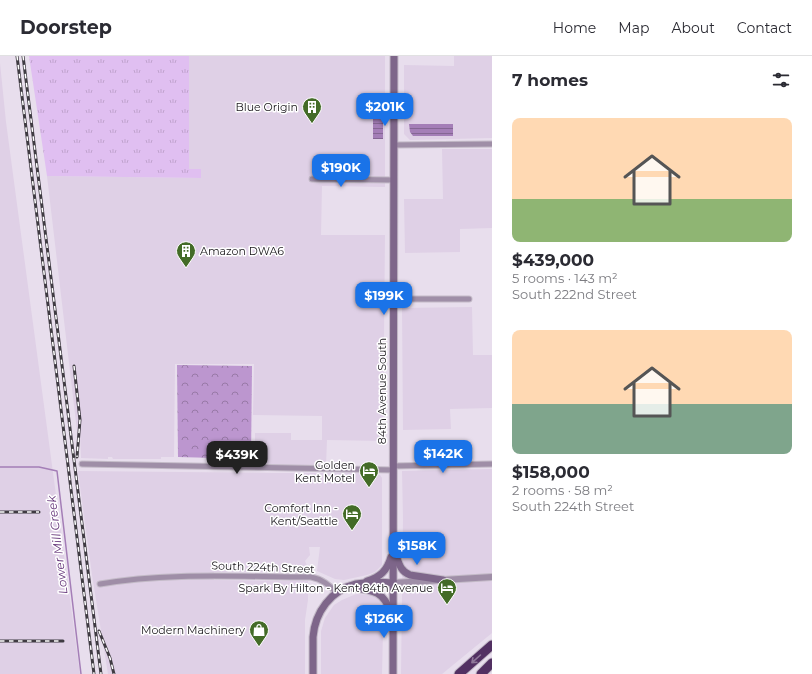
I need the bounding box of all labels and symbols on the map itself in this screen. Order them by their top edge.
pin: $201K [357,93,413,127]
building icon: Blue Origin [301,96,323,124]
place label: Blue Origin [235,100,298,114]
pin: $190K [313,154,369,188]
building icon: Amazon DWA6 [175,240,197,268]
place label: Amazon DWA6 [200,244,284,258]
pin: $199K [356,282,412,316]
street label: 84th Avenue South [375,338,389,444]
pin: $142K [415,440,471,474]
pin: $439K [209,441,265,475]
place label: Golden Kent Motel [295,458,355,485]
hotel icon: Golden Kent Motel [358,460,380,488]
water label: Lower Mill Creek [43,494,70,595]
place label: Comfort Inn - Kent/Seattle [264,501,338,528]
hotel icon: Comfort Inn - Kent/Seattle [341,503,363,531]
pin: $158K [389,532,445,566]
street label: South 224th Street [211,558,315,576]
hotel icon: Spark By Hilton - Kent 84th Avenue [436,577,458,605]
place label: Spark By Hilton - Kent 84th Avenue [239,581,433,595]
pin: $126K [356,605,412,639]
shop icon: Modern Machinery [248,619,270,647]
place label: Modern Machinery [141,623,245,637]
one-way arrow [470,655,481,664]

